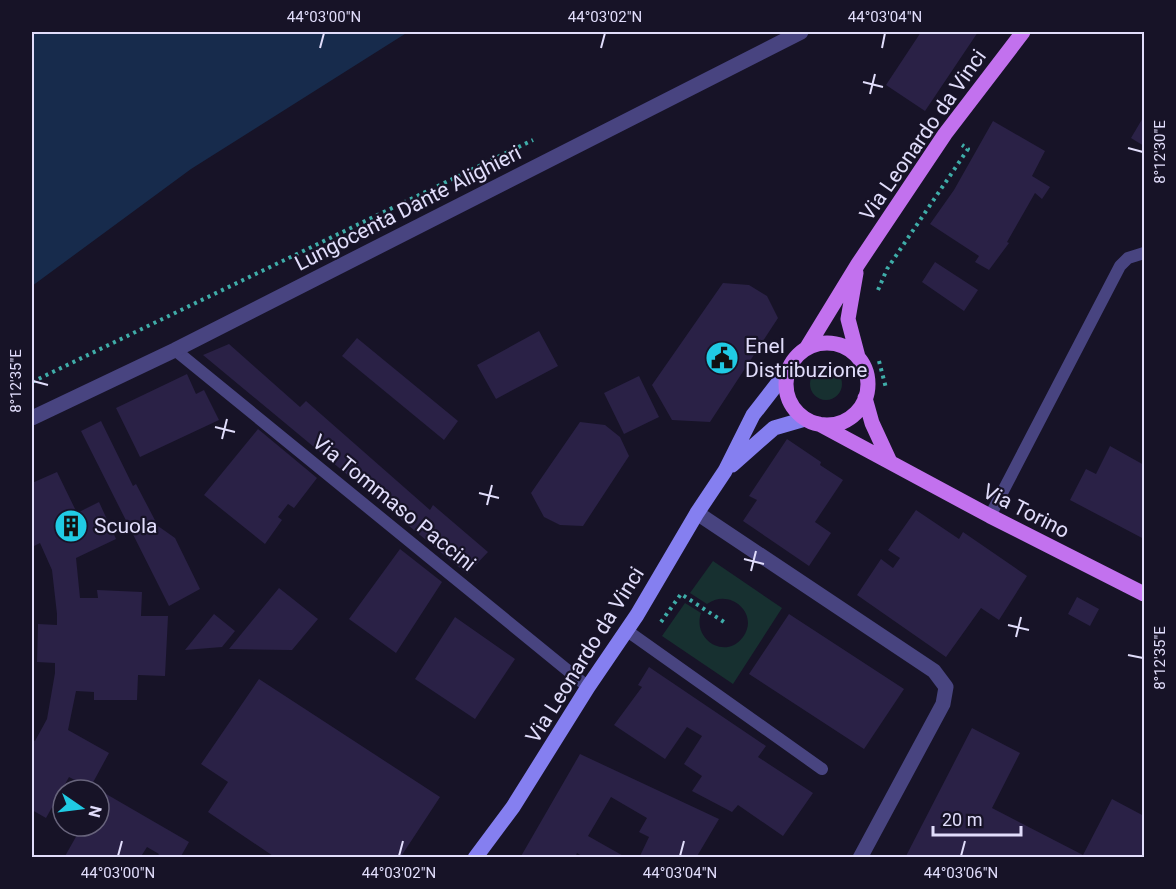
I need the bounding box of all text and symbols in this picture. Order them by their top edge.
text: 44°03'00"N [287,8,361,26]
text: 44°03'02"N [568,8,642,26]
text: 44°03'04"N [848,8,922,26]
street label: Via Leonardo da Vinci [855,45,991,225]
text: 8°12'30"E [1151,120,1169,184]
street label: Lungocenta Dante Alighieri [291,140,525,276]
place label: Enel Distribuzione [745,334,867,382]
public building icon: Enel Distribuzione [704,340,740,376]
text: 8°12'35"E [7,349,25,413]
street label: Via Tommaso Paccini [308,430,480,576]
street label: Via Torino [979,479,1073,543]
building icon: Scuola [53,508,89,544]
place label: Scuola [94,514,158,538]
street label: Via Leonardo da Vinci [521,562,649,748]
text: 8°12'35"E [1151,626,1169,690]
north arrow [51,778,111,838]
scale bar [933,799,1022,837]
text: N [84,804,106,819]
text: 20 m [942,809,982,830]
text: 44°03'00"N [81,864,155,882]
text: 44°03'02"N [362,864,436,882]
text: 44°03'04"N [643,864,717,882]
text: 44°03'06"N [924,864,998,882]

